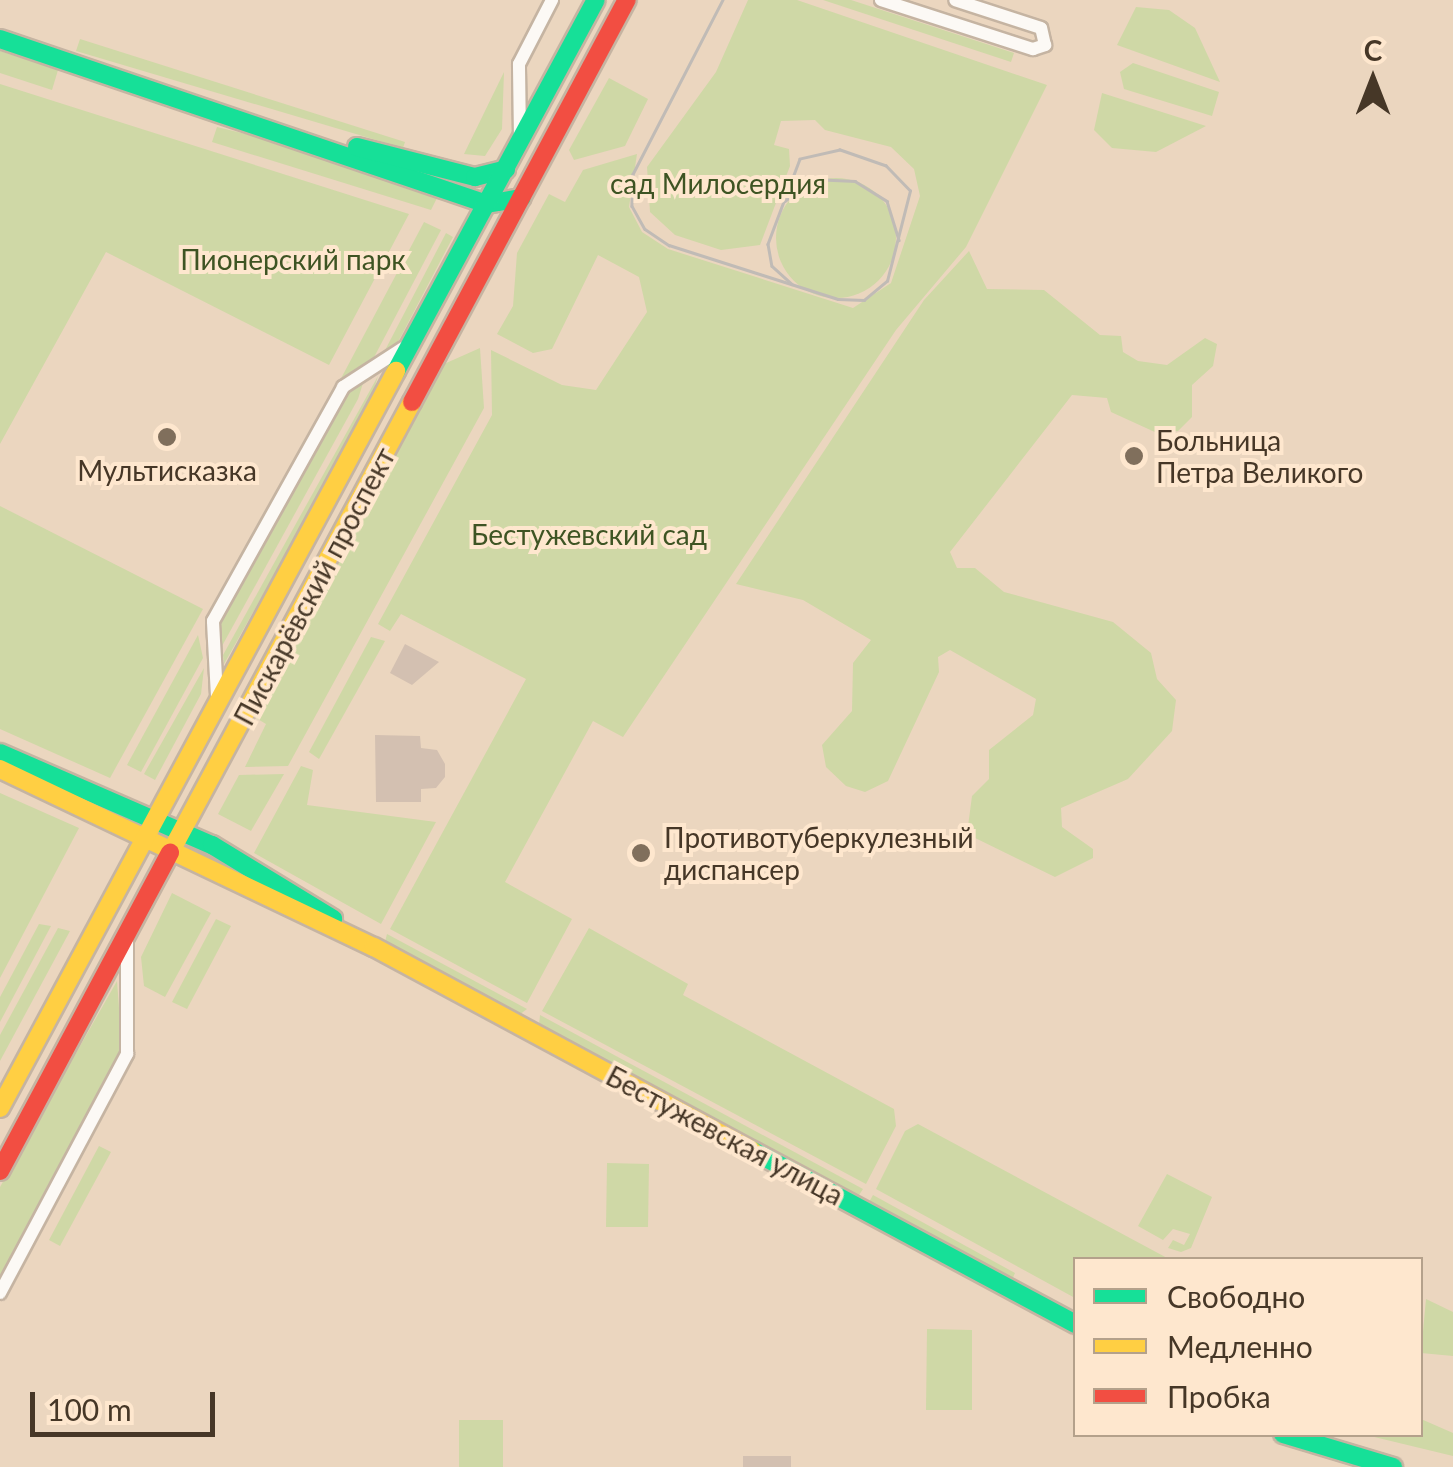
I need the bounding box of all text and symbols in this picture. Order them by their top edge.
north arrow [1323,30,1423,130]
text: С [1364,33,1382,67]
park label: сад Милосердия [610,166,826,200]
park label: Пионерский парк [180,242,406,276]
place label: Больница Петра Великого [1156,423,1363,489]
marker: Мультисказка [156,426,178,448]
street label: Пискарёвский проспект [226,441,402,731]
marker: Больница Петра Великого [1121,443,1147,469]
place label: Мультисказка [77,453,257,487]
park label: Бестужевский сад [471,517,707,551]
place label: Противотуберкулезный диспансер [664,820,974,886]
marker: Противотуберкулезный диспансер [628,840,654,866]
street label: Бестужевская улица [601,1058,849,1212]
legend [1073,1257,1423,1437]
text: Свободно [1167,1278,1305,1314]
text: Медленно [1167,1328,1313,1364]
scale bar [35,1372,220,1434]
text: Пробка [1167,1378,1271,1414]
text: 100 m [47,1391,132,1427]

